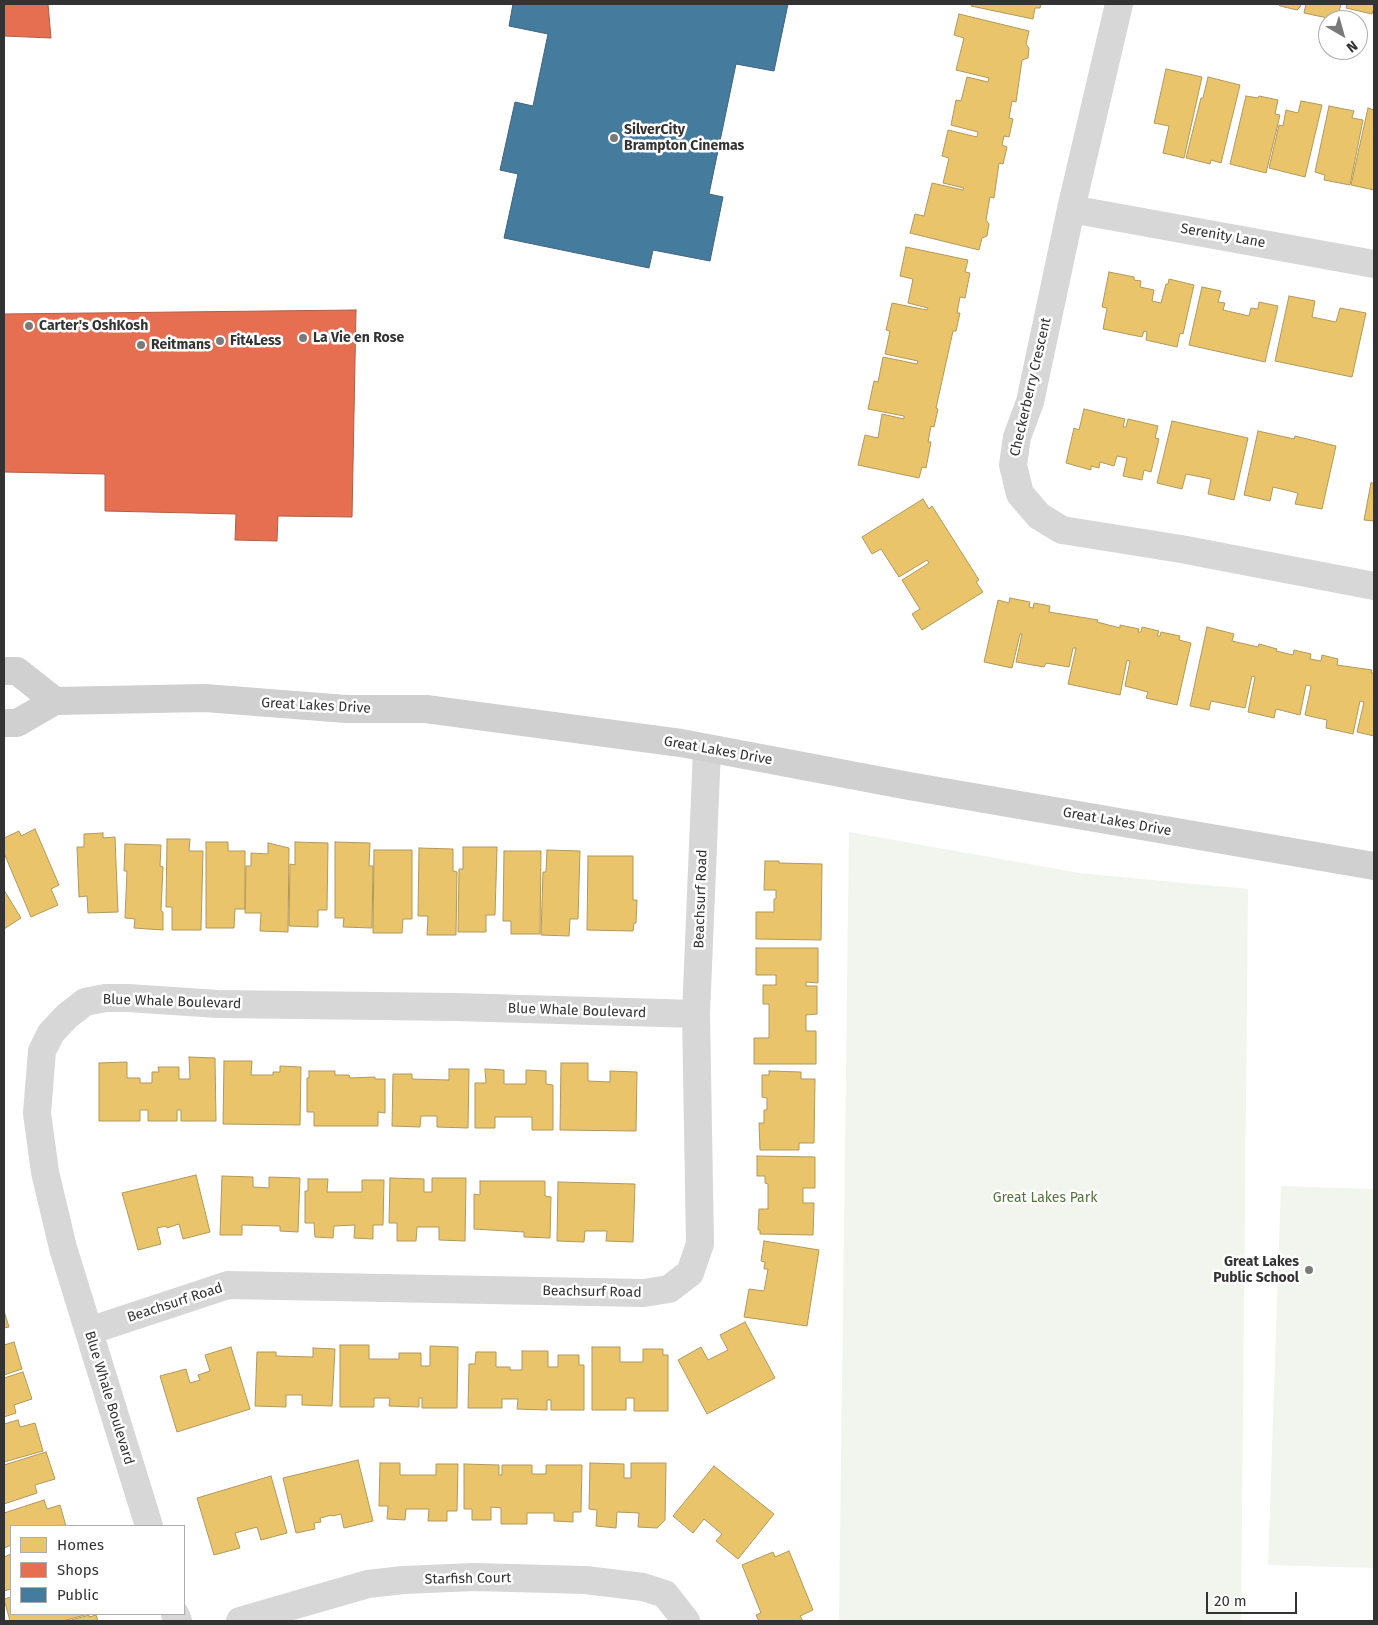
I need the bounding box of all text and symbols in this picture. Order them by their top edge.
north arrow [1318,10,1368,60]
text: N [1343,37,1361,56]
place label: SilverCity Brampton Cinemas [624,122,744,154]
marker: SilverCity Brampton Cinemas [608,132,620,144]
street label: Serenity Lane [1179,220,1267,252]
street label: Checkerberry Crescent [1007,316,1055,458]
place label: Carter's OshKosh [39,318,148,334]
marker: Carter's OshKosh [23,320,35,332]
place label: La Vie en Rose [313,330,404,346]
marker: La Vie en Rose [297,332,309,344]
place label: Fit4Less [230,333,281,349]
marker: Fit4Less [214,335,226,347]
place label: Reitmans [151,337,211,353]
marker: Reitmans [135,339,147,351]
street label: Great Lakes Drive [261,695,371,717]
street label: Great Lakes Drive [662,733,774,769]
street label: Great Lakes Drive [1061,804,1173,840]
street label: Beachsurf Road [691,849,711,949]
street label: Blue Whale Boulevard [102,991,242,1013]
street label: Blue Whale Boulevard [507,1000,647,1022]
park label: Great Lakes Park [993,1190,1097,1206]
place label: Great Lakes Public School [1213,1254,1299,1286]
marker: Great Lakes Public School [1303,1264,1315,1276]
street label: Beachsurf Road [125,1280,225,1326]
street label: Beachsurf Road [542,1283,642,1301]
street label: Blue Whale Boulevard [81,1329,137,1467]
legend [10,1525,185,1615]
text: Homes [57,1536,104,1554]
text: Shops [57,1561,99,1579]
street label: Starfish Court [425,1570,511,1588]
scale bar [1208,1582,1299,1614]
text: Public [57,1586,99,1604]
text: 20 m [1214,1592,1247,1610]

